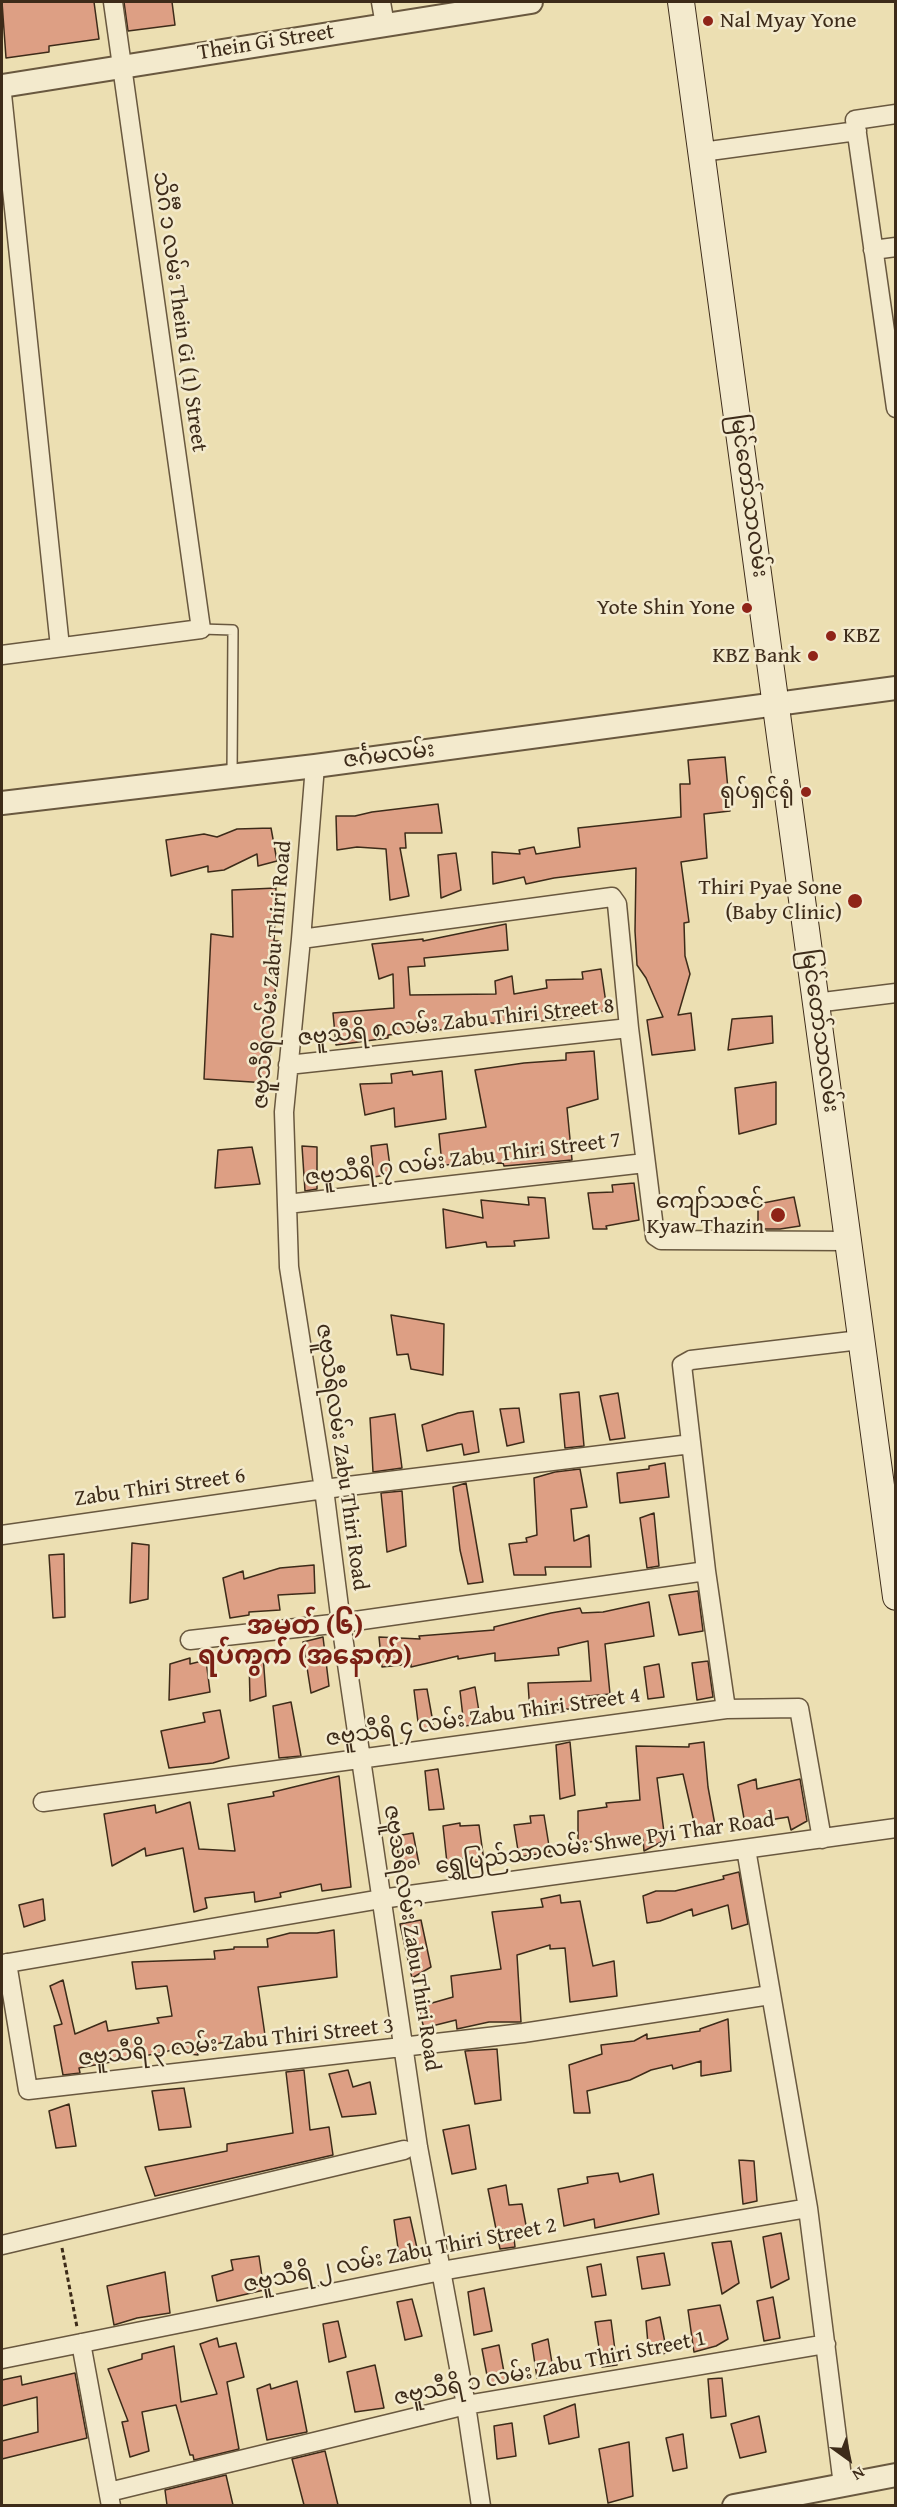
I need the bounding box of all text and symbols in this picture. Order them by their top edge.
place label: Nal Myay Yone [720,8,856,34]
marker: Nal Myay Yone [701,14,715,28]
street label: Thein Gi Street [196,19,336,67]
street label: သိင်္ဂီ ၁ လမ်း Thein Gi (1) Street [146,170,212,454]
street label: မြင်တော်သာလမ်း [723,413,773,579]
place label: Yote Shin Yone [597,595,735,621]
marker: Yote Shin Yone [740,601,754,615]
place label: KBZ [843,623,880,649]
marker: KBZ [824,629,838,643]
place label: KBZ Bank [713,643,801,669]
marker: KBZ Bank [806,649,820,663]
street label: ဇင်္ဂမလမ်း [342,737,436,775]
place label: ရုပ်ရှင်ရုံ [720,779,794,805]
marker: ရုပ်ရှင်ရုံ [799,785,813,799]
street label: ဇဗူသီရိလမ်း Zabu Thiri Road [248,840,298,1110]
place label: Thiri Pyae Sone (Baby Clinic) [698,875,842,926]
marker: Thiri Pyae Sone (Baby Clinic) [846,892,864,910]
street label: မြင်တော်သာလမ်း [794,948,844,1114]
street label: ဇဗူသီရိ ၈ လမ်း Zabu Thiri Street 8 [296,993,616,1053]
street label: ဇဗူသီရိ ၇ လမ်း Zabu Thiri Street 7 [304,1128,622,1192]
place label: ကျော်သဇင် Kyaw Thazin [647,1189,764,1240]
marker: ကျော်သဇင် Kyaw Thazin [769,1206,787,1224]
street label: ဇဗူသီရိလမ်း Zabu Thiri Road [309,1322,373,1592]
street label: Zabu Thiri Street 6 [73,1463,247,1513]
district label: အမှတ် (၆) ရပ်ကွက် (အနောက်) [198,1611,412,1672]
street label: ဇဗူသီရိ ၄ လမ်း Zabu Thiri Street 4 [324,1683,642,1753]
street label: ဇဗူသီရိလမ်း Zabu Thiri Road [377,1803,445,2073]
street label: ရွှေပြည်သာလမ်း Shwe Pyi Thar Road [434,1807,776,1881]
street label: ဇဗူသီရိ ၃ လမ်း Zabu Thiri Street 3 [77,2013,395,2073]
street label: ဇဗူသီရိ ၂ လမ်း Zabu Thiri Street 2 [241,2213,559,2299]
street label: ဇဗူသီရိ ၁ လမ်း Zabu Thiri Street 1 [392,2326,708,2412]
north arrow [819,2429,879,2489]
text: N [848,2461,870,2487]

